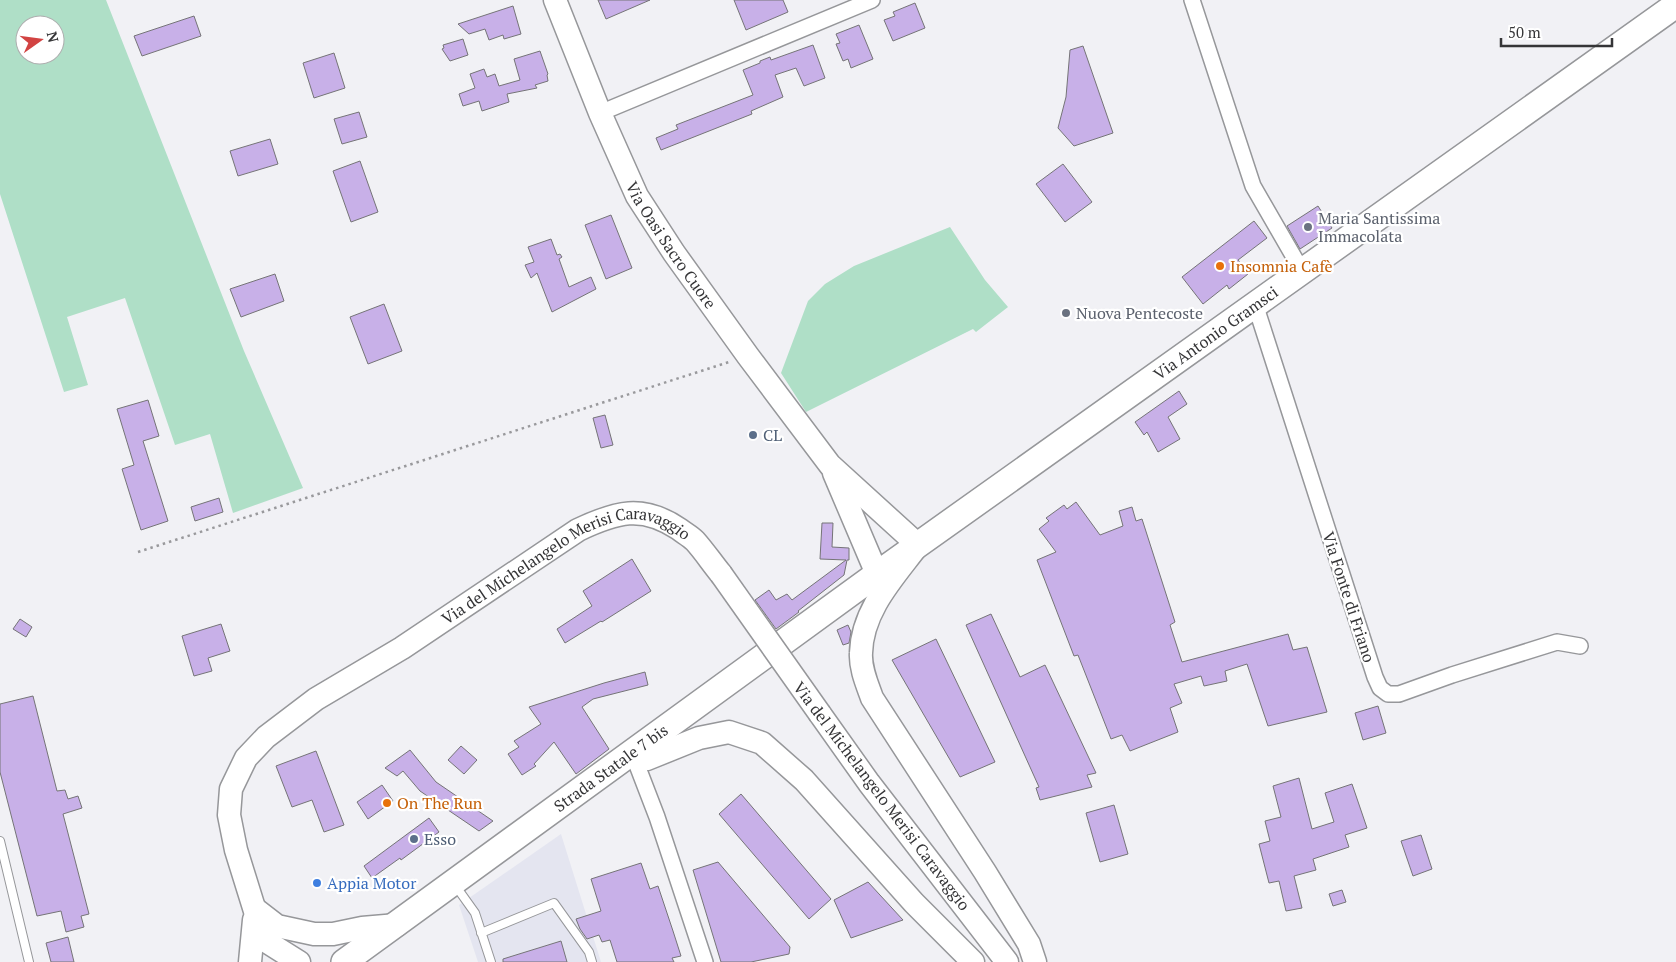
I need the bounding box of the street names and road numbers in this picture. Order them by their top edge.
street label: Via Oasi Sacro Cuore [621,178,721,313]
street label: Via Antonio Gramsci [1149,281,1282,385]
street label: Via del Michelangelo Merisi Caravaggio [437,502,695,629]
street label: Via Fonte di Friano [1317,529,1381,665]
street label: Via del Michelangelo Merisi Caravaggio [789,677,975,915]
street label: Strada Statale 7 bis [549,719,672,817]

